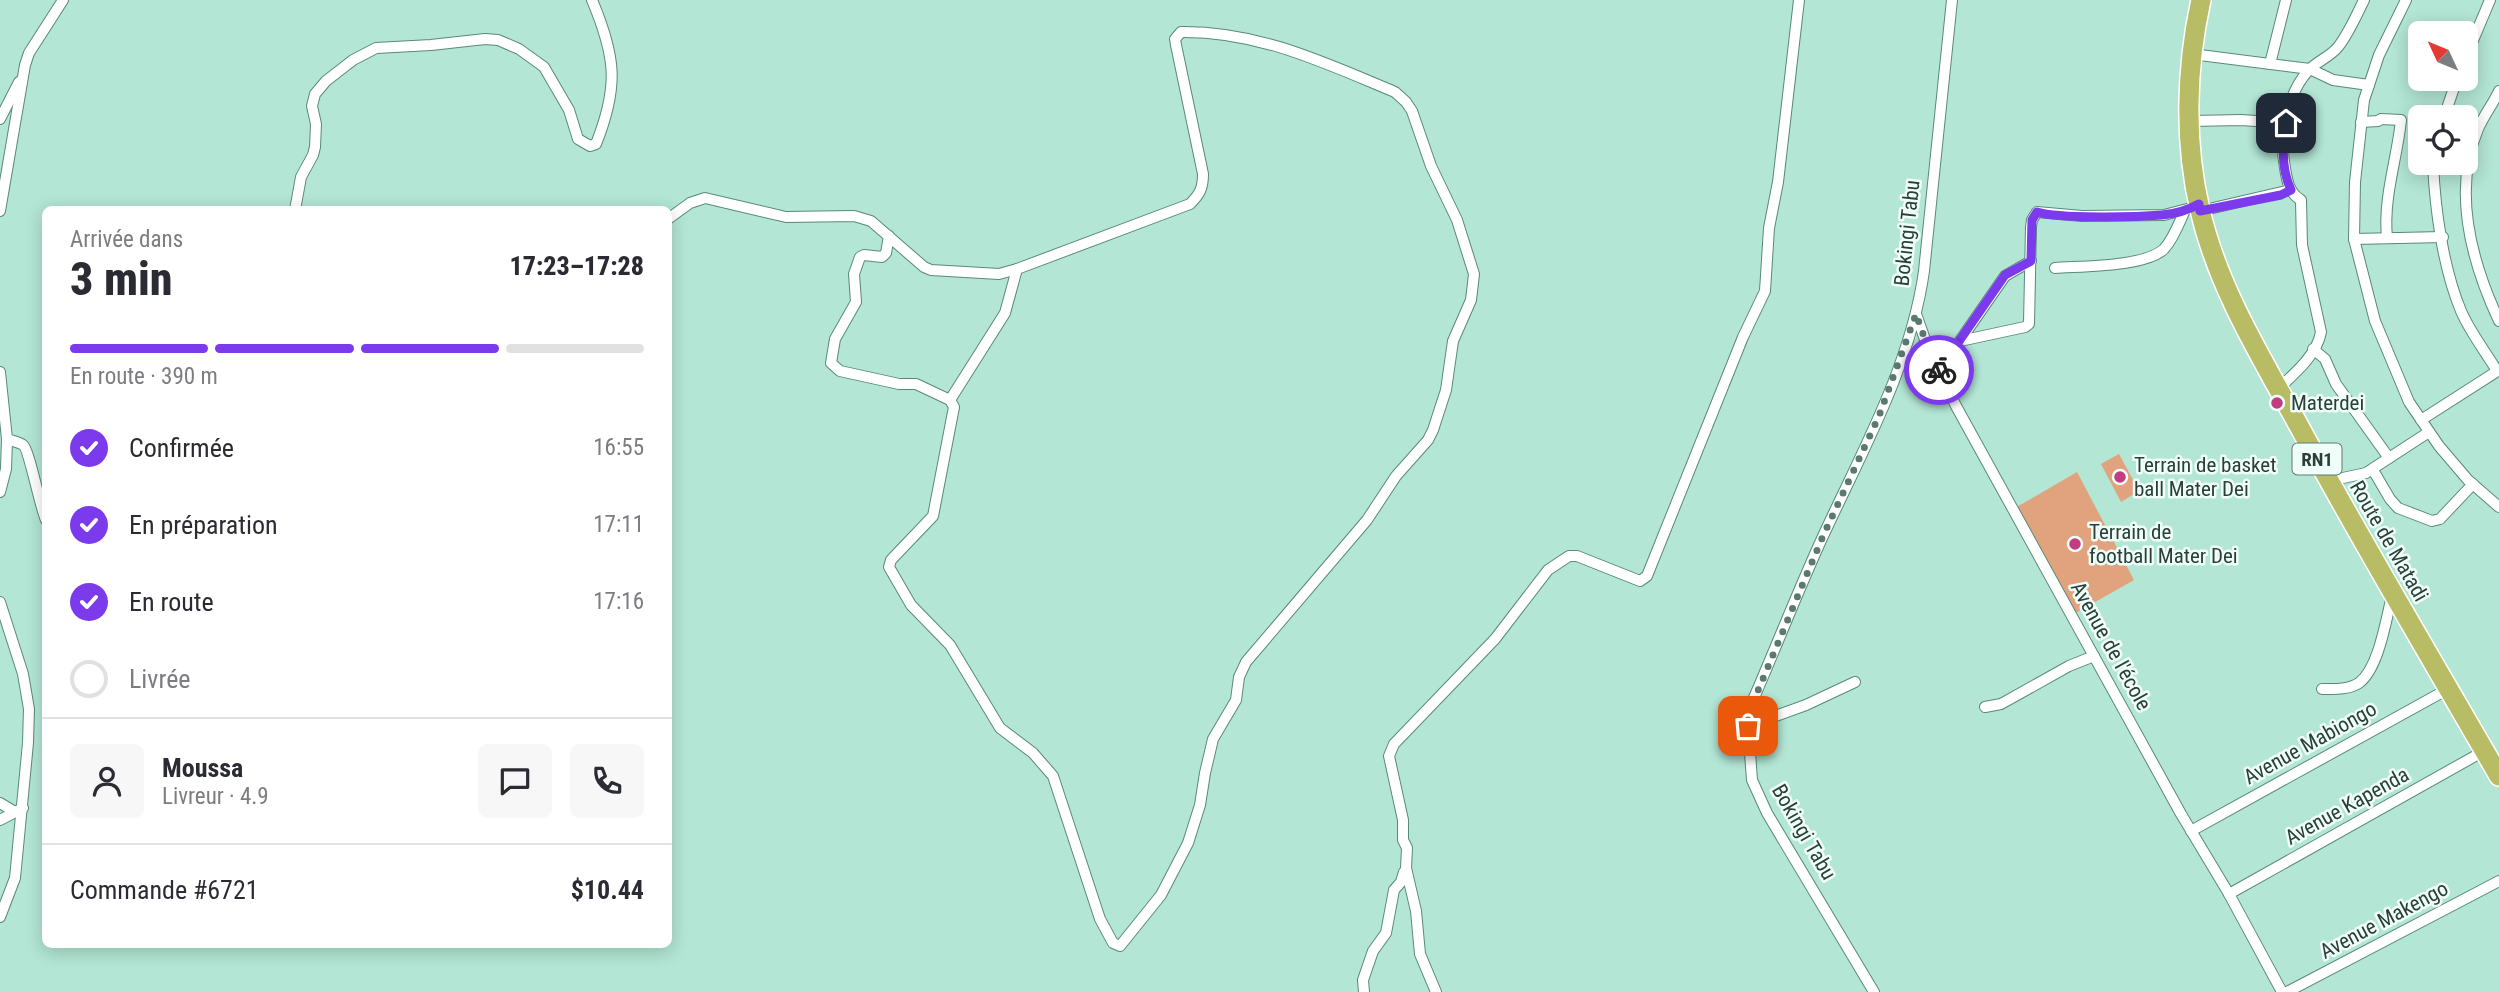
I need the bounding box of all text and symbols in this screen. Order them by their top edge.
north arrow [2408,21,2478,91]
map controls [2408,21,2478,175]
pin [2256,93,2316,153]
icon: home [2267,104,2305,142]
button: locate [2408,105,2478,175]
street label: Bokingi Tabu [1890,179,1924,287]
text: Arrivée dans [70,226,183,253]
text: 17:23–17:28 [510,251,644,281]
text: 3 min [70,252,173,306]
courier [1904,335,1974,405]
icon: bike [1920,351,1958,389]
text: En route · 390 m [70,363,218,390]
place label: Materdei [2291,391,2364,415]
marker: Materdei [2269,395,2285,411]
icon: check [70,429,108,467]
text: Confirmée [129,433,234,463]
text: 16:55 [593,434,644,461]
road number: RN1 [2292,444,2342,474]
place label: Terrain de basket ball Mater Dei [2134,453,2276,501]
marker: Terrain de basket ball Mater Dei [2112,469,2128,485]
street label: Route de Matadi [2345,476,2433,606]
icon: check [70,506,108,544]
text: En préparation [129,510,278,540]
text: 17:11 [593,511,644,538]
place label: Terrain de football Mater Dei [2089,520,2238,568]
marker: Terrain de football Mater Dei [2067,536,2083,552]
street label: Avenue de l'école [2066,578,2156,714]
icon: check [70,583,108,621]
text: En route [129,587,214,617]
text: 17:16 [593,588,644,615]
text: Livrée [129,664,191,694]
pin [1718,696,1778,756]
street label: Avenue Mabiongo [2239,697,2381,789]
icon: bag [1729,707,1767,745]
button: person [70,744,144,818]
button: chat [478,744,552,818]
button: phone [570,744,644,818]
text: Moussa [162,753,243,783]
street label: Avenue Kapenda [2281,762,2413,850]
street label: Bokingi Tabu [1767,780,1841,884]
text: Livreur · 4.9 [162,783,269,810]
text: Commande #6721 [70,875,259,905]
text: $10.44 [571,875,644,905]
street label: Avenue Makengo [2316,876,2452,964]

